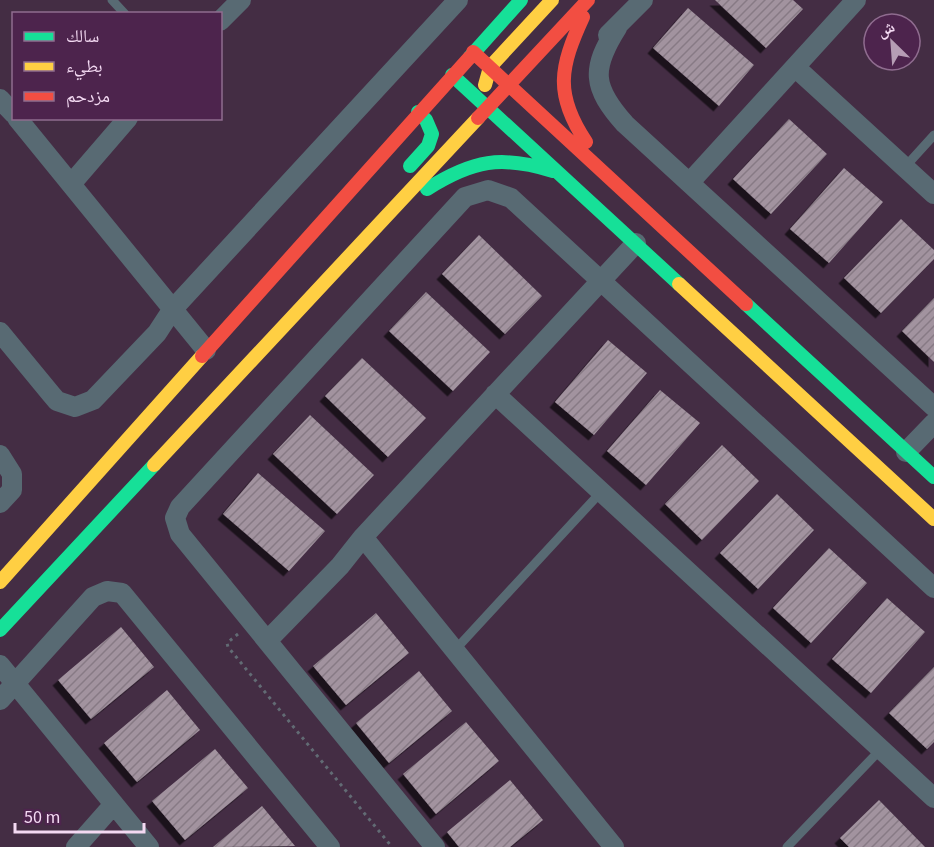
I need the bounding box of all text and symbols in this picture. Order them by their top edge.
legend [12,12,222,120]
north arrow [862,12,922,72]
text: ش [874,16,898,43]
text: سالك [66,24,99,49]
text: بطيء [66,54,103,81]
text: مزدحم [66,84,110,109]
scale bar [15,796,144,834]
text: 50 m [24,805,60,830]

